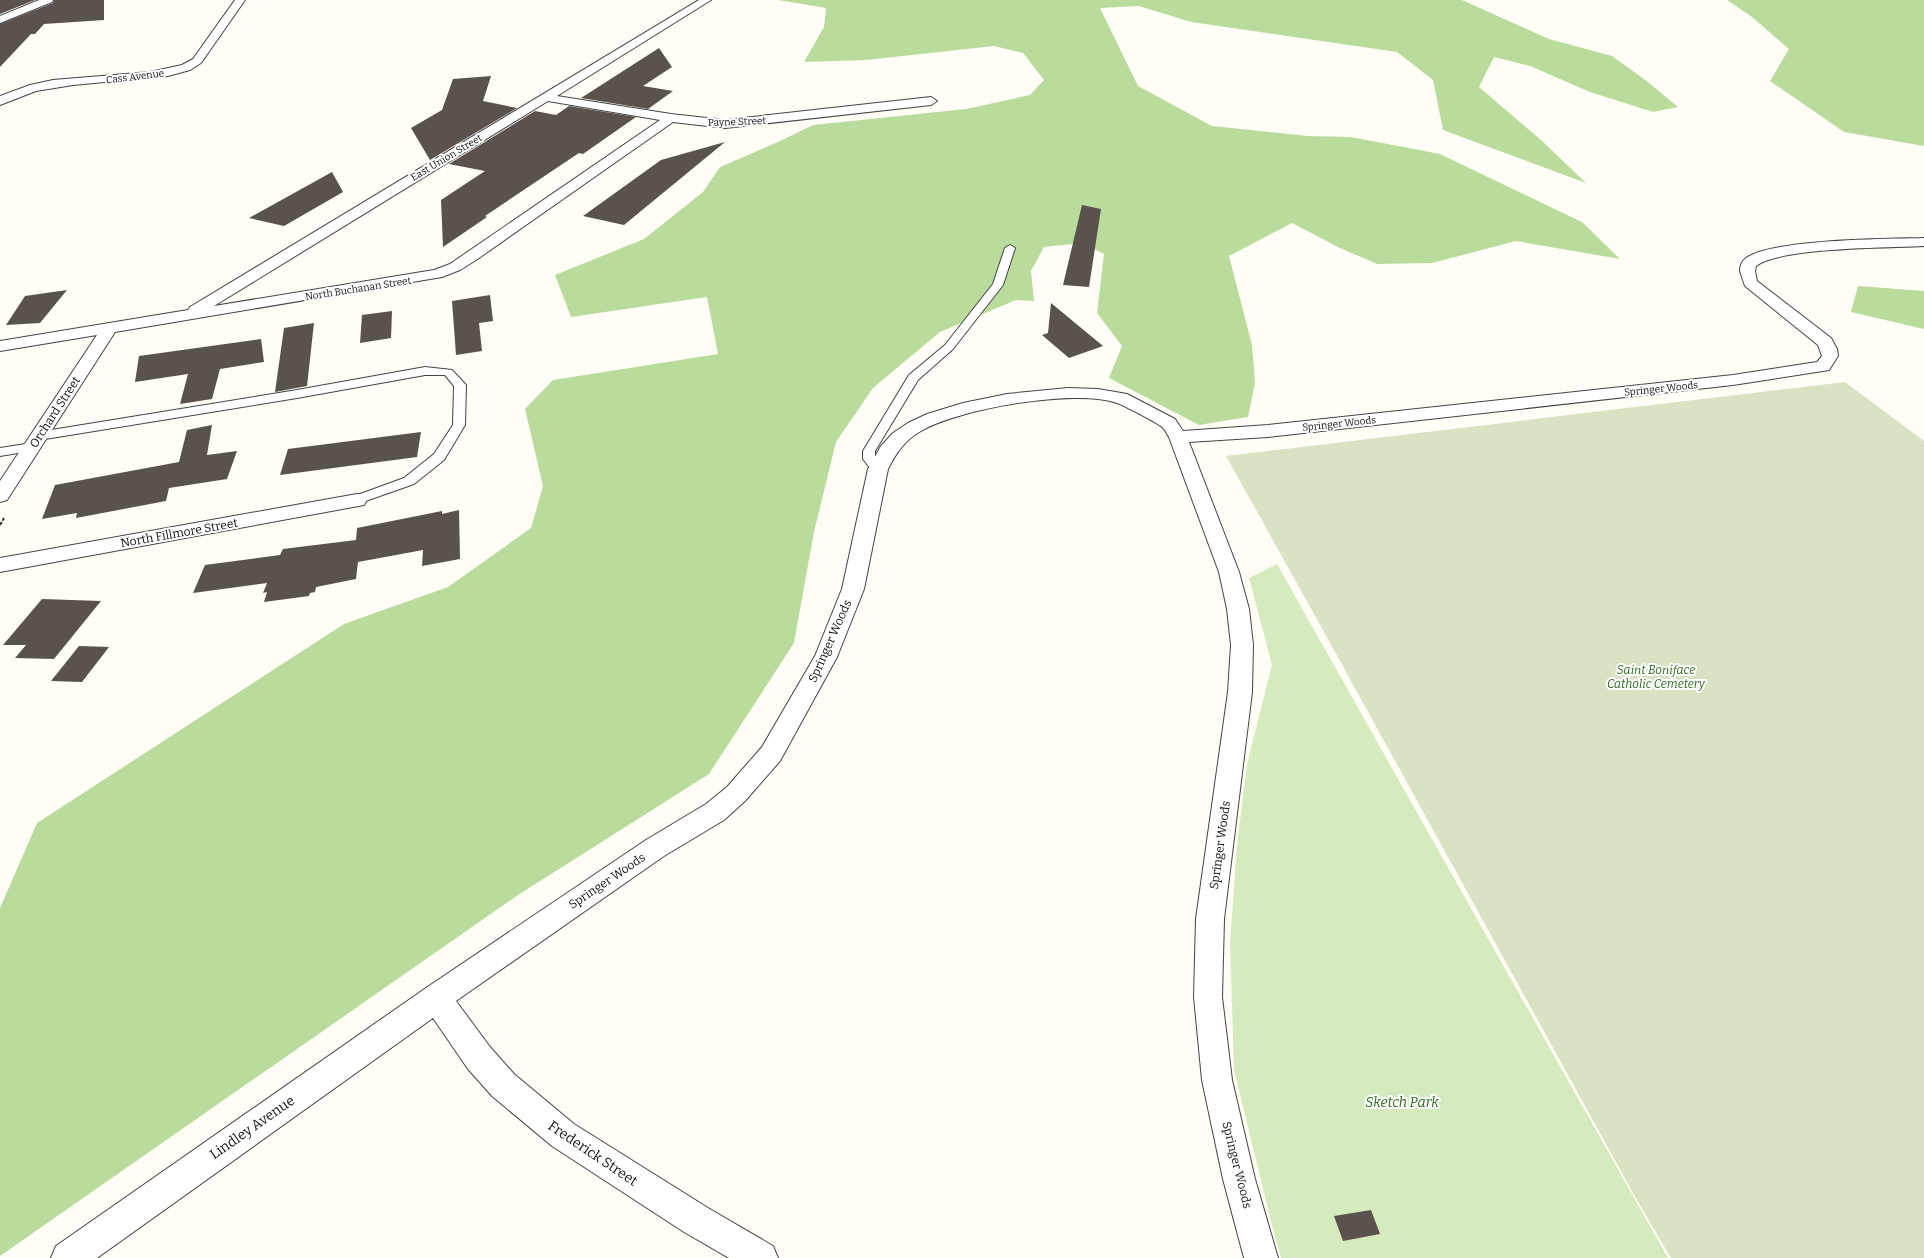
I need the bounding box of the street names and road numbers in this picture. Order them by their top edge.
street label: Cass Avenue [105,67,165,87]
street label: Payne Street [708,115,767,129]
street label: East Union Street [409,132,485,184]
street label: North Buchanan Street [304,275,412,303]
street label: Orchard Street [27,373,84,450]
street label: Springer Woods [1624,379,1699,399]
street label: Springer Woods [1302,414,1377,434]
street label: North Fillmore Street [119,516,239,550]
street label: Springer Woods [805,597,855,685]
street label: Springer Woods [1207,800,1233,890]
street label: Springer Woods [566,850,648,912]
street label: Lindley Avenue [207,1092,298,1163]
street label: Frederick Street [545,1117,641,1190]
street label: Springer Woods [1219,1120,1255,1210]

